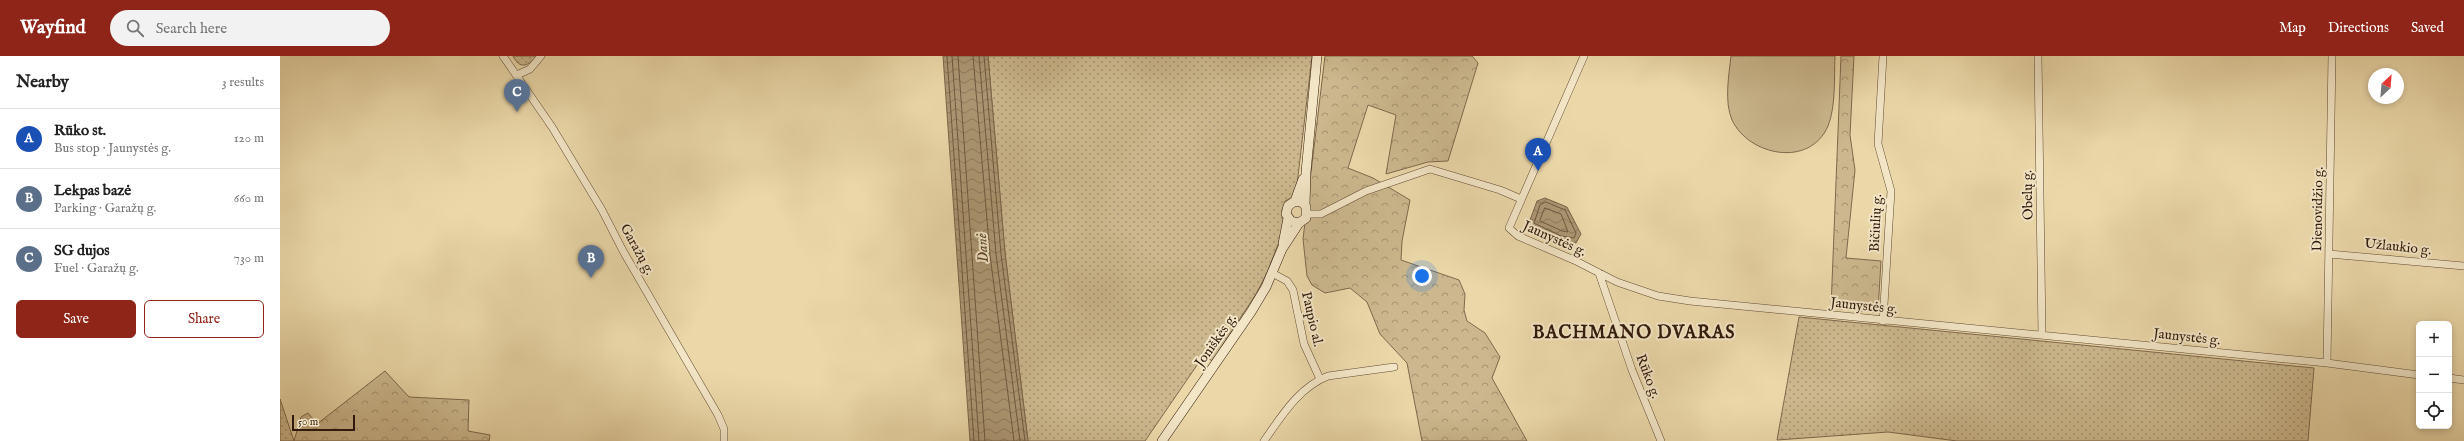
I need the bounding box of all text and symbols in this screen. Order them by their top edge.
search box [110,10,390,46]
text: Wayfind [20,16,86,40]
icon: search [124,17,146,39]
text: Search here [156,19,227,38]
text: Map [2279,19,2306,37]
text: Directions [2328,19,2389,37]
text: Saved [2411,19,2444,37]
north arrow [2368,68,2404,104]
text: Nearby [16,72,69,93]
text: 3 results [222,74,264,91]
pin: C [504,79,530,112]
text: Rūko st. [54,121,106,140]
text: A [25,130,33,147]
text: 120 m [234,130,264,147]
pin: A [1525,138,1551,171]
text: Bus stop · Jaunystės g. [54,140,171,157]
street label: Dienovidžio g. [2308,166,2328,252]
street label: Obelų g. [2019,170,2037,220]
text: Lekpas bazė [54,181,131,200]
text: B [25,190,33,207]
text: 660 m [234,190,264,207]
street label: Bičiulių g. [1865,194,1887,253]
text: Parking · Garažų g. [54,200,156,217]
street label: Jaunystės g. [1518,216,1589,261]
street label: Garažų g. [616,221,658,278]
water label: Danė [972,233,993,263]
street label: Užlaukio g. [2363,235,2432,259]
text: SG dujos [54,241,110,260]
pin: B [578,245,604,278]
text: C [24,250,34,267]
text: 730 m [234,250,264,267]
text: Fuel · Garažų g. [54,260,139,277]
your location [1412,266,1432,286]
street label: Paupio al. [1297,290,1327,349]
street label: Jaunystės g. [1827,293,1898,318]
button: Save [16,300,136,338]
button: Share [144,300,264,338]
street label: Joniškės g. [1190,310,1241,372]
map controls [2416,321,2452,429]
button: + [2416,321,2452,357]
district label: BACHMANO DVARAS [1533,322,1735,345]
street label: Jaunystės g. [2150,324,2221,349]
street label: Rūko g. [1631,352,1665,401]
button: − [2416,357,2452,393]
button: locate [2416,393,2452,429]
scale bar [292,413,355,432]
text: 50 m [298,415,318,429]

